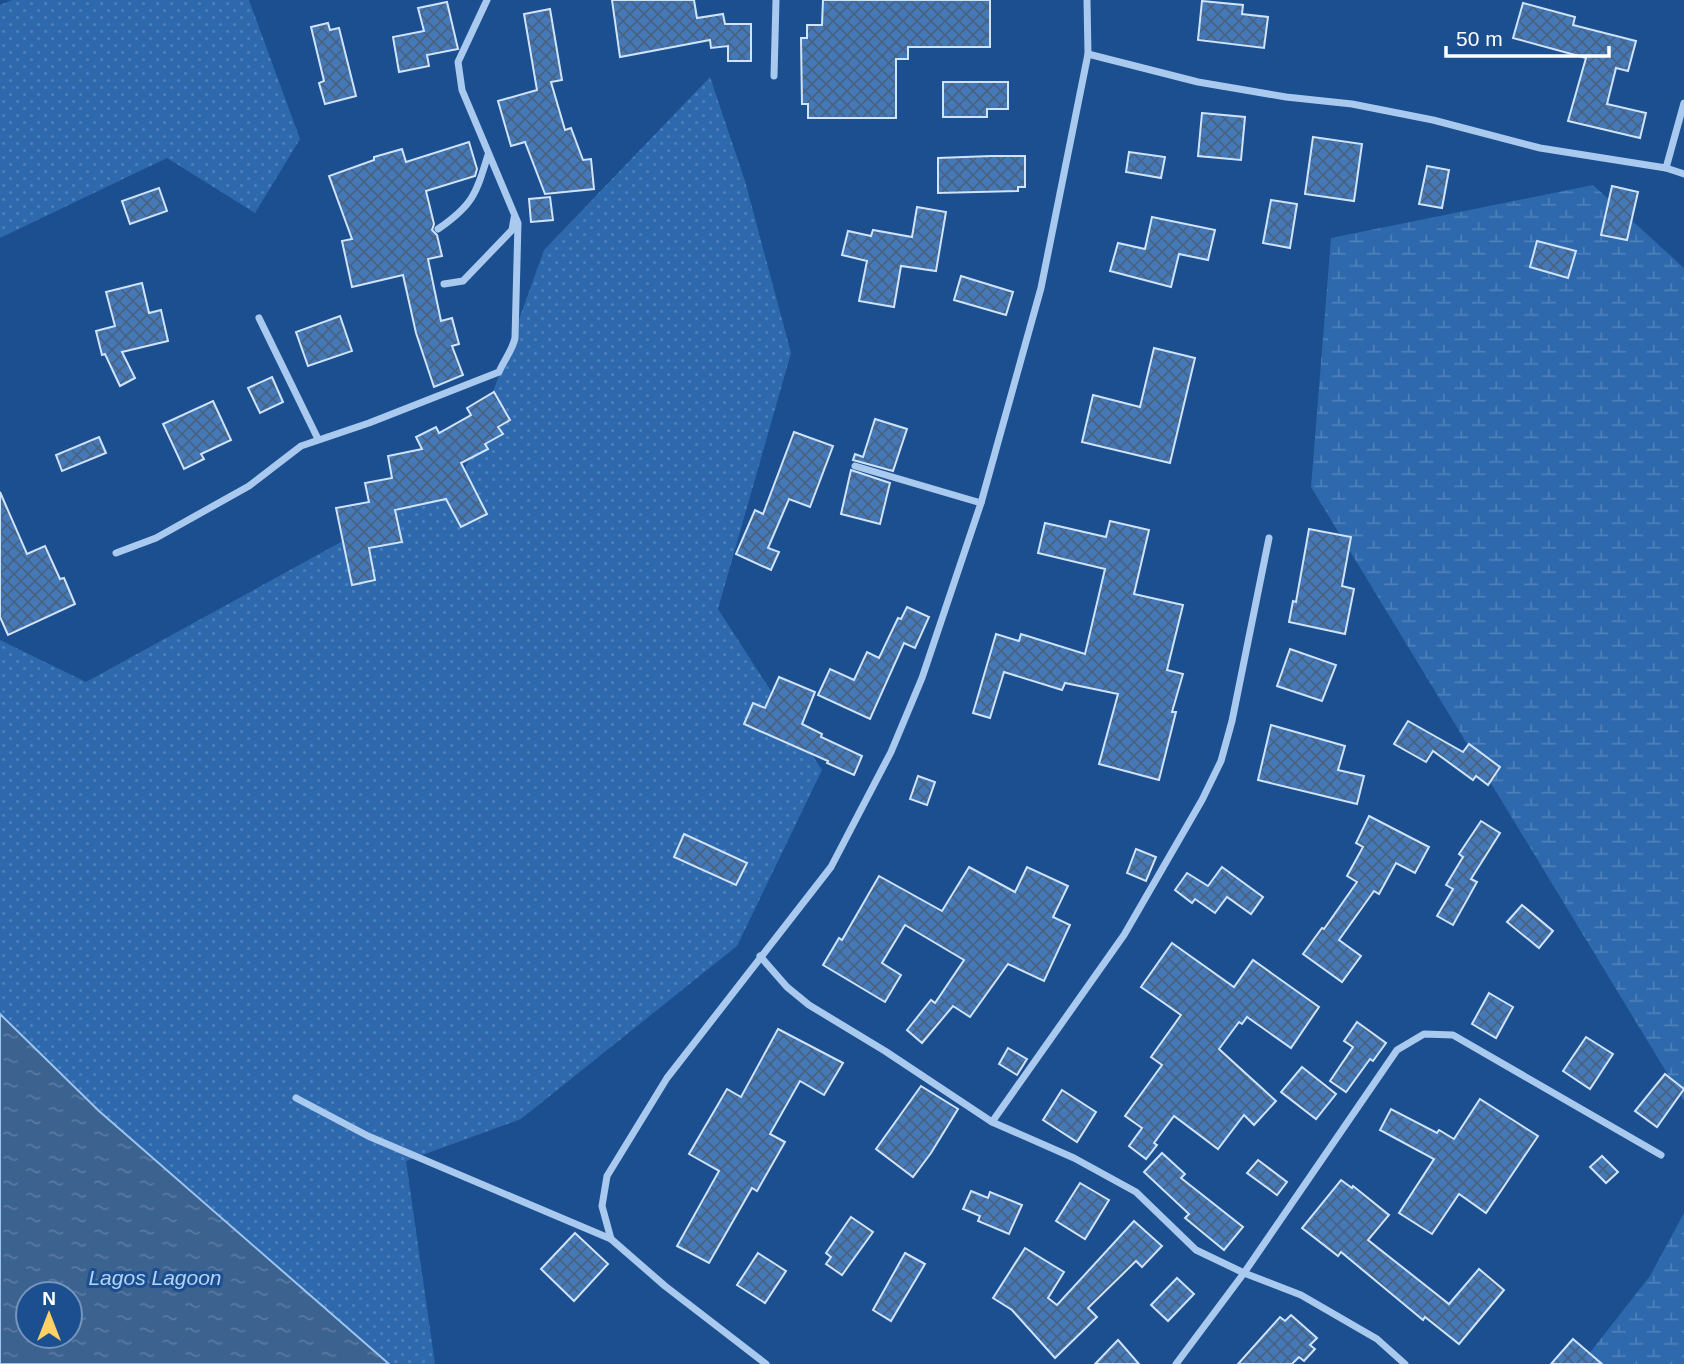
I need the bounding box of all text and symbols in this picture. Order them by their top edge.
scale bar [1446,14,1609,58]
text: 50 m [1456,27,1503,50]
water label: Lagos Lagoon [88,1266,222,1289]
north arrow [14,1280,84,1350]
text: N [42,1288,56,1309]

